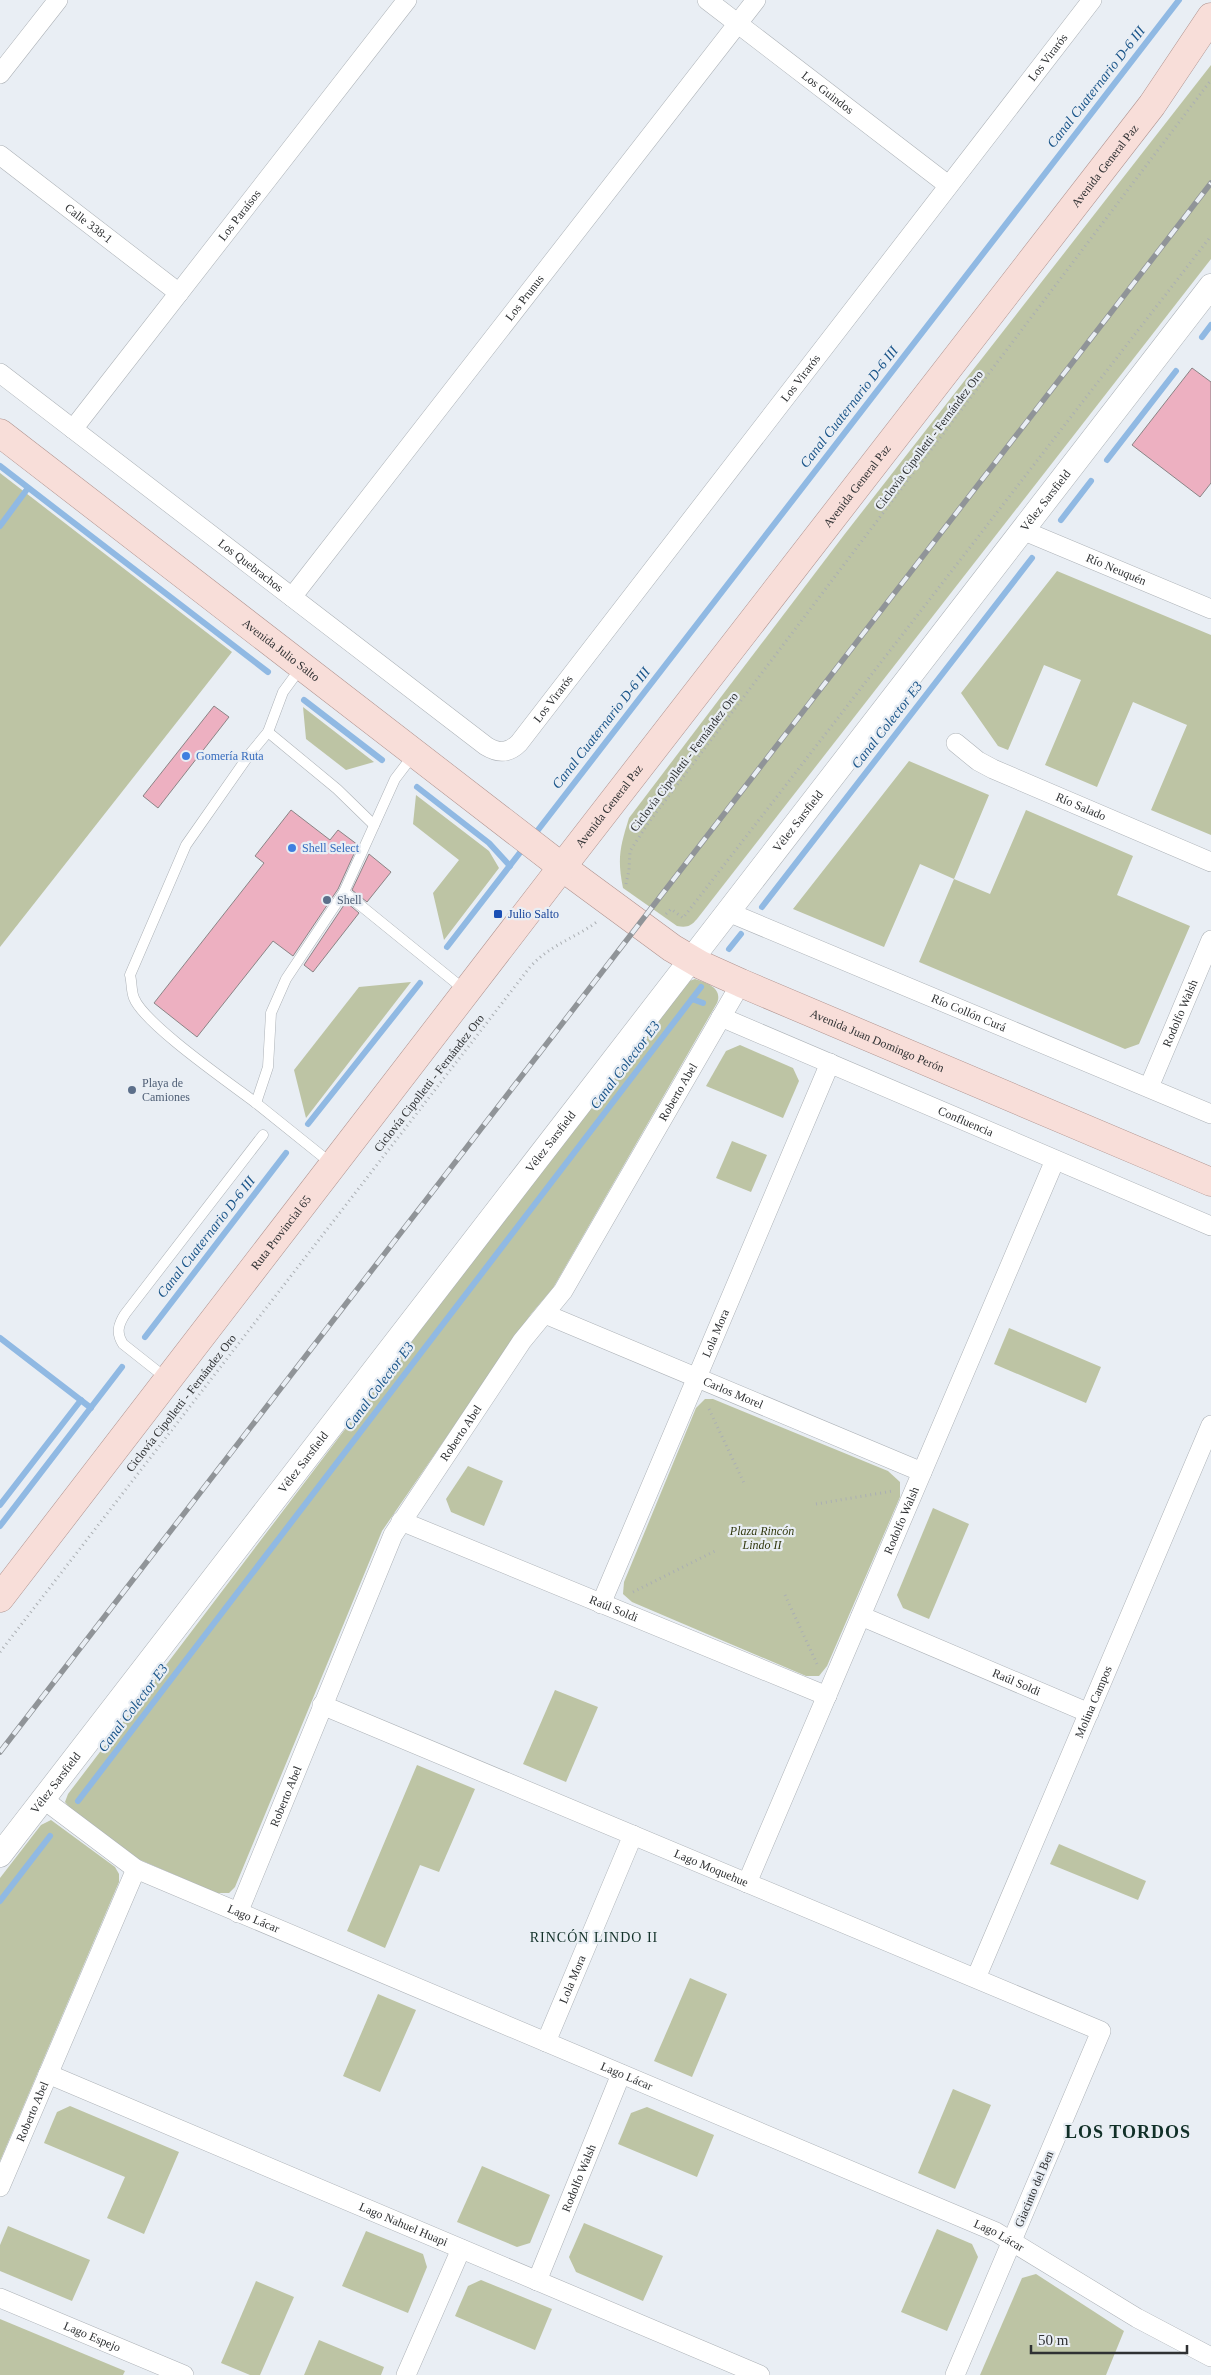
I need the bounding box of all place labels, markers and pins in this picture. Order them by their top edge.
place label: Gomería Ruta [196,749,264,763]
marker: Gomería Ruta [180,750,192,762]
place label: Shell Select [302,841,360,855]
marker: Shell Select [286,842,298,854]
place label: Shell [337,893,362,907]
marker: Shell [321,894,333,906]
place label: Julio Salto [508,907,559,921]
marker: Julio Salto [492,908,504,920]
place label: Playa de Camiones [142,1076,190,1104]
marker: Playa de Camiones [126,1084,138,1096]

